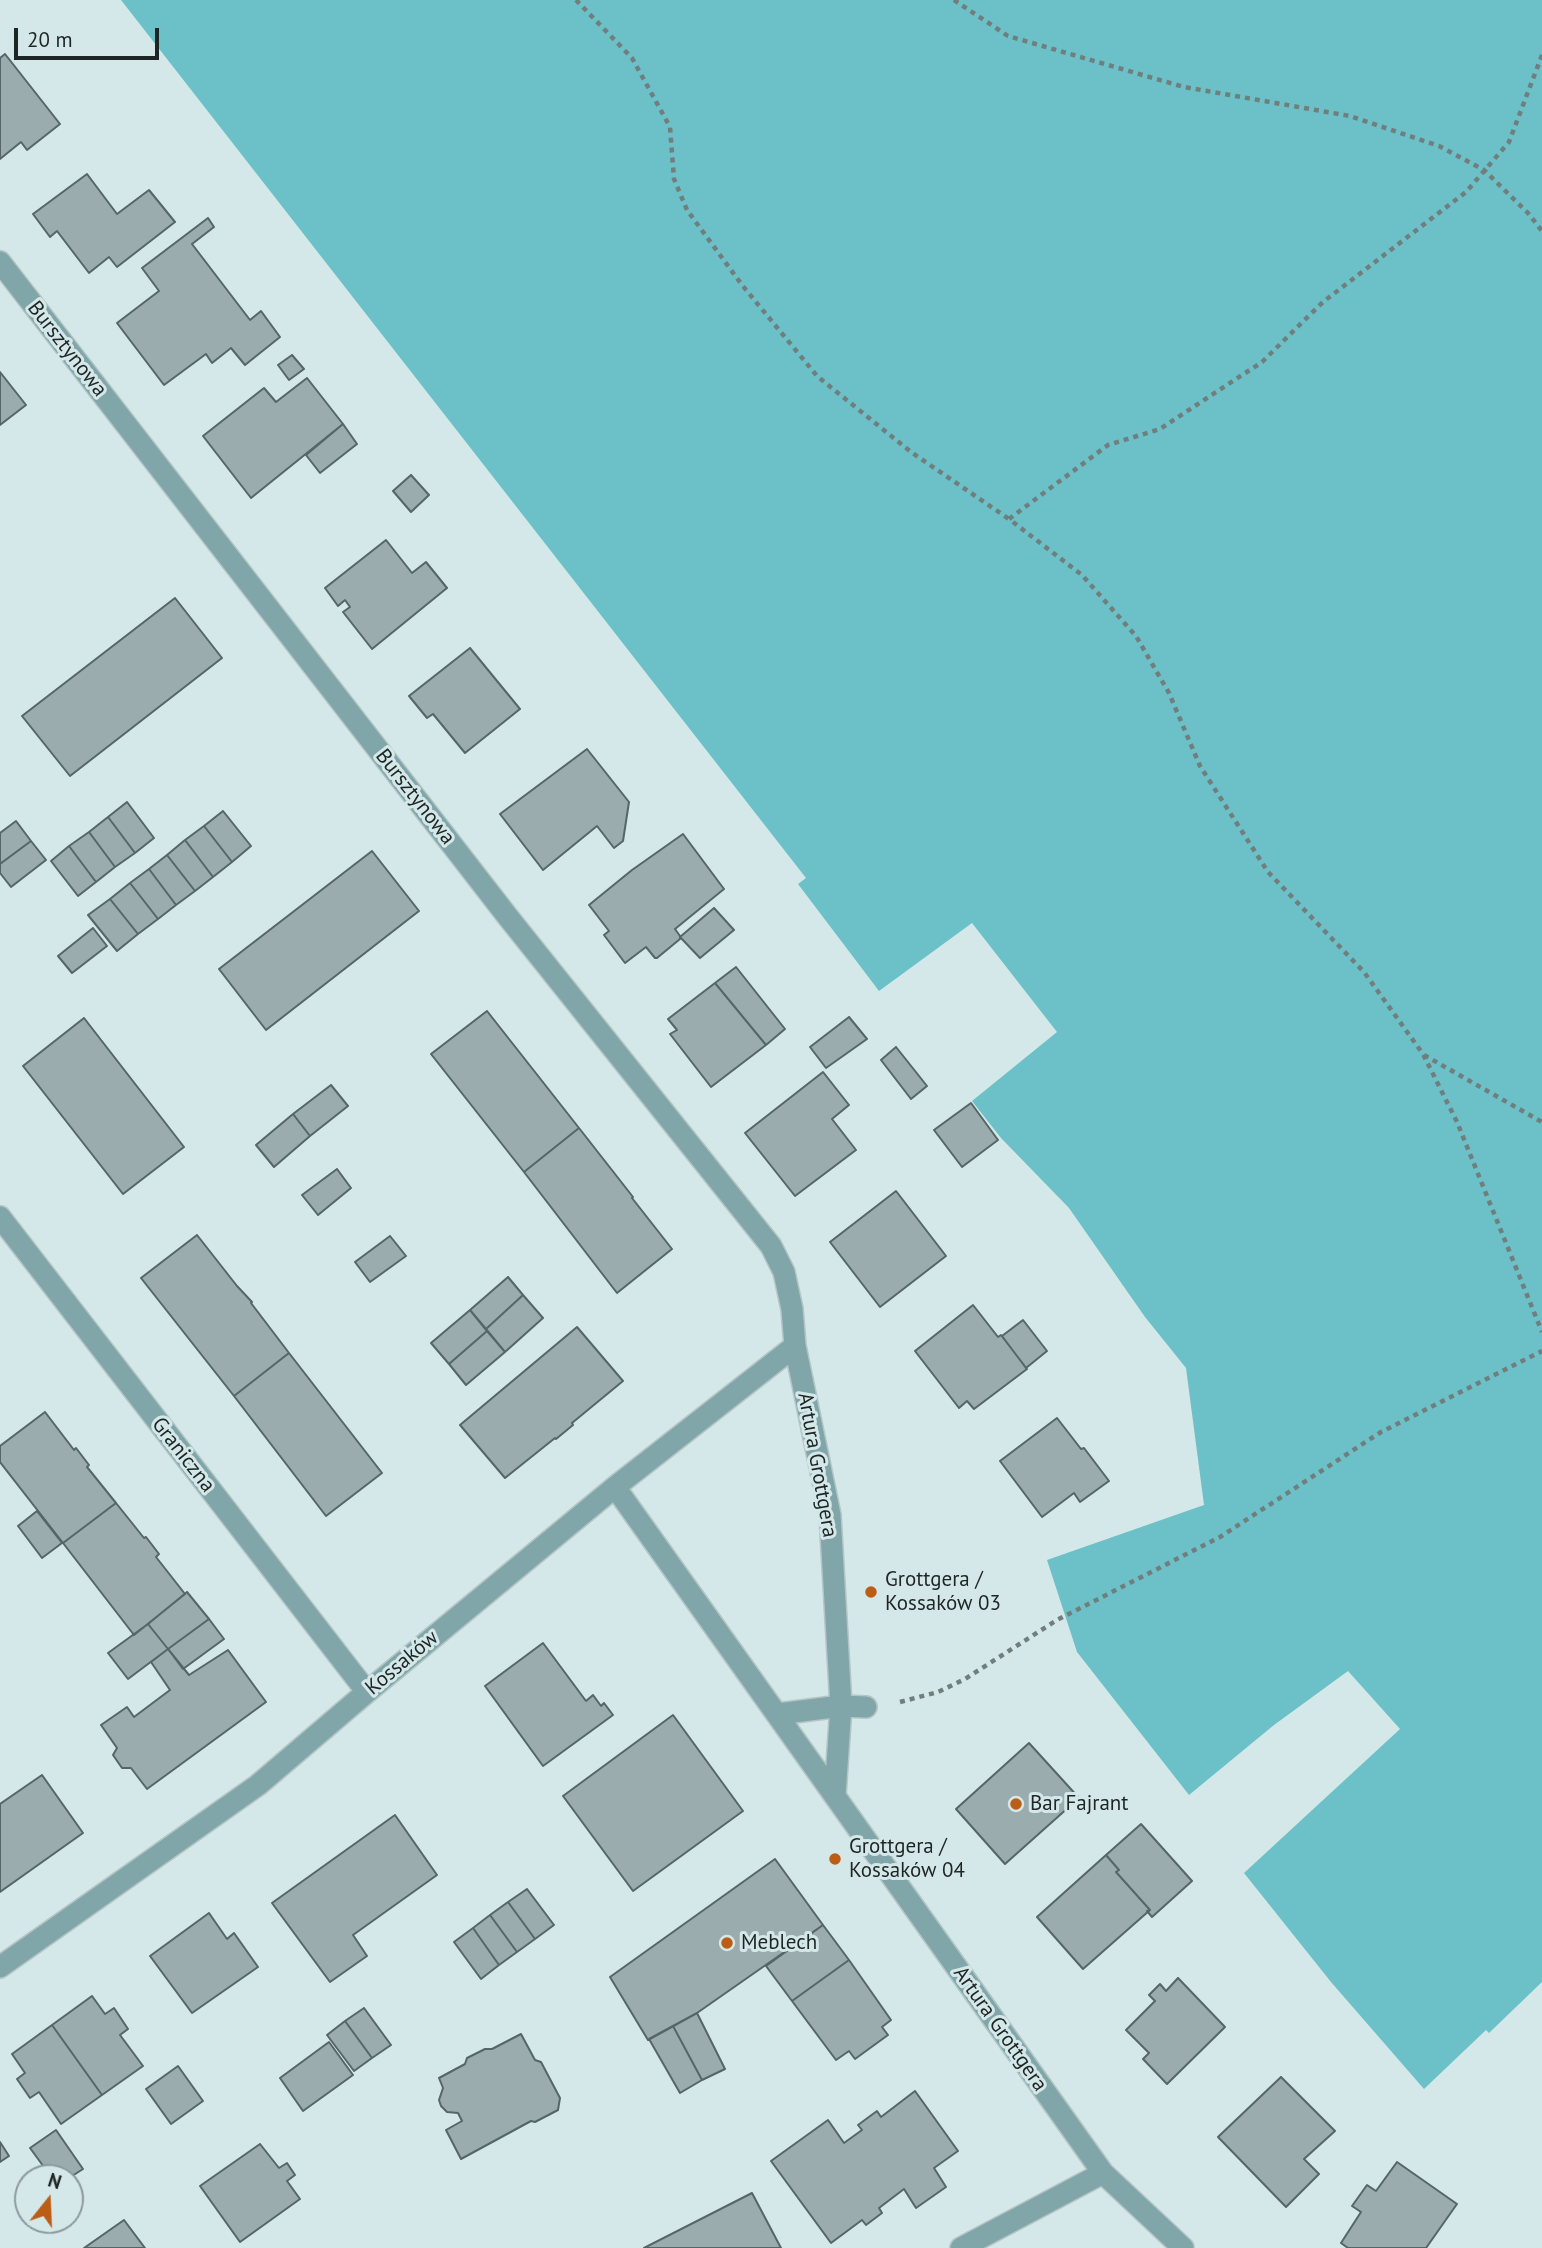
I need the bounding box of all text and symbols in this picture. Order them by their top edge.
scale bar [18,14,163,58]
text: 20 m [27,26,73,53]
street label: Bursztynowa [22,296,112,402]
street label: Bursztynowa [370,744,460,850]
street label: Artura Grottgera [792,1391,842,1539]
street label: Graniczna [146,1413,220,1497]
place label: Grottgera / Kossaków 03 [885,1567,1001,1617]
marker: Grottgera / Kossaków 03 [863,1584,879,1600]
street label: Kossaków [360,1625,444,1701]
place label: Bar Fajrant [1030,1791,1128,1817]
marker: Bar Fajrant [1008,1796,1024,1812]
place label: Grottgera / Kossaków 04 [849,1834,965,1884]
marker: Grottgera / Kossaków 04 [827,1851,843,1867]
place label: Meblech [741,1930,817,1956]
marker: Meblech [719,1935,735,1951]
street label: Artura Grottgera [948,1962,1052,2096]
north arrow [14,2164,84,2234]
text: N [45,2168,65,2194]

